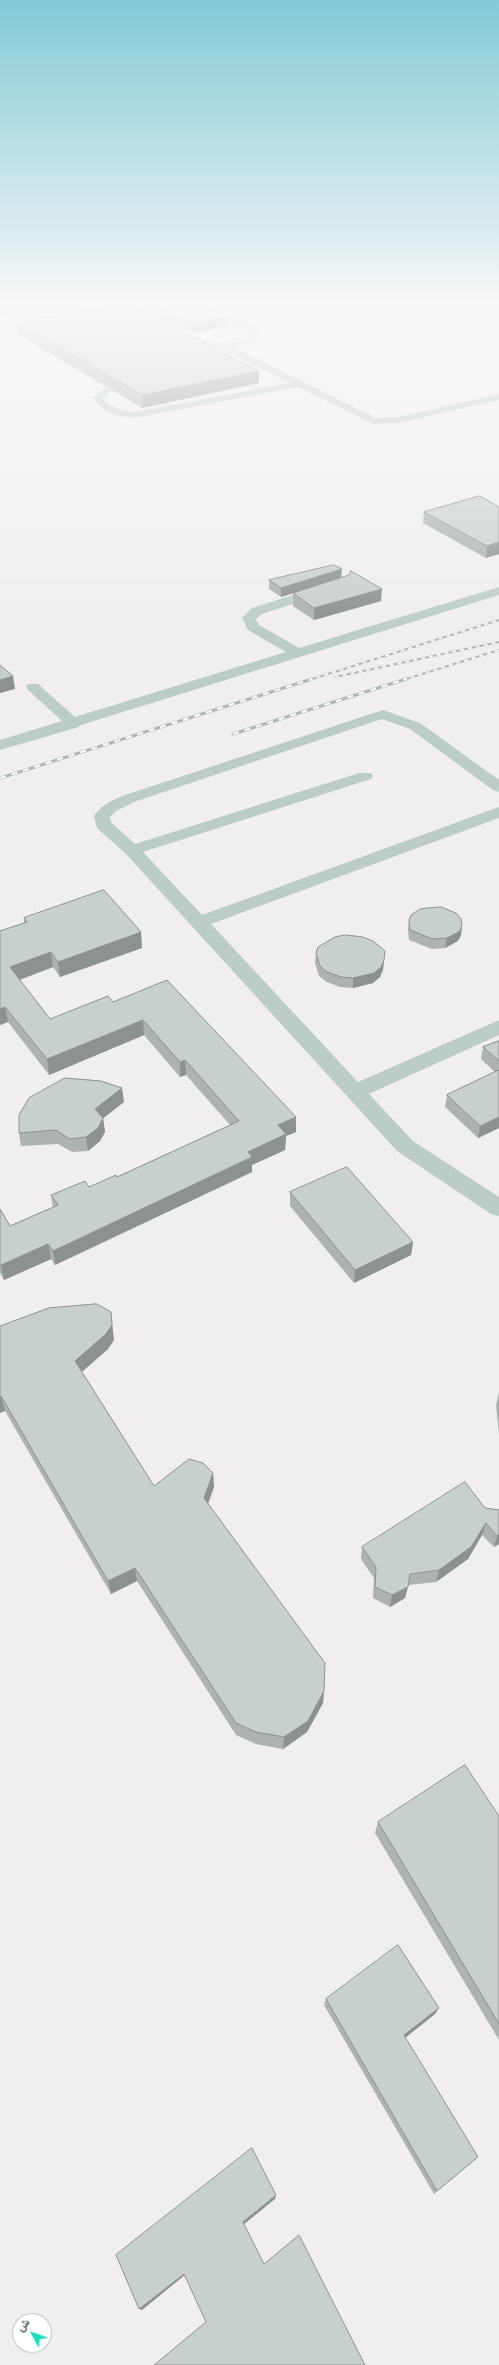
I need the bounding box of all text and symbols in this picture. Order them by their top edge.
north arrow [12,2313,52,2353]
text: ش [14,2316,33,2335]

